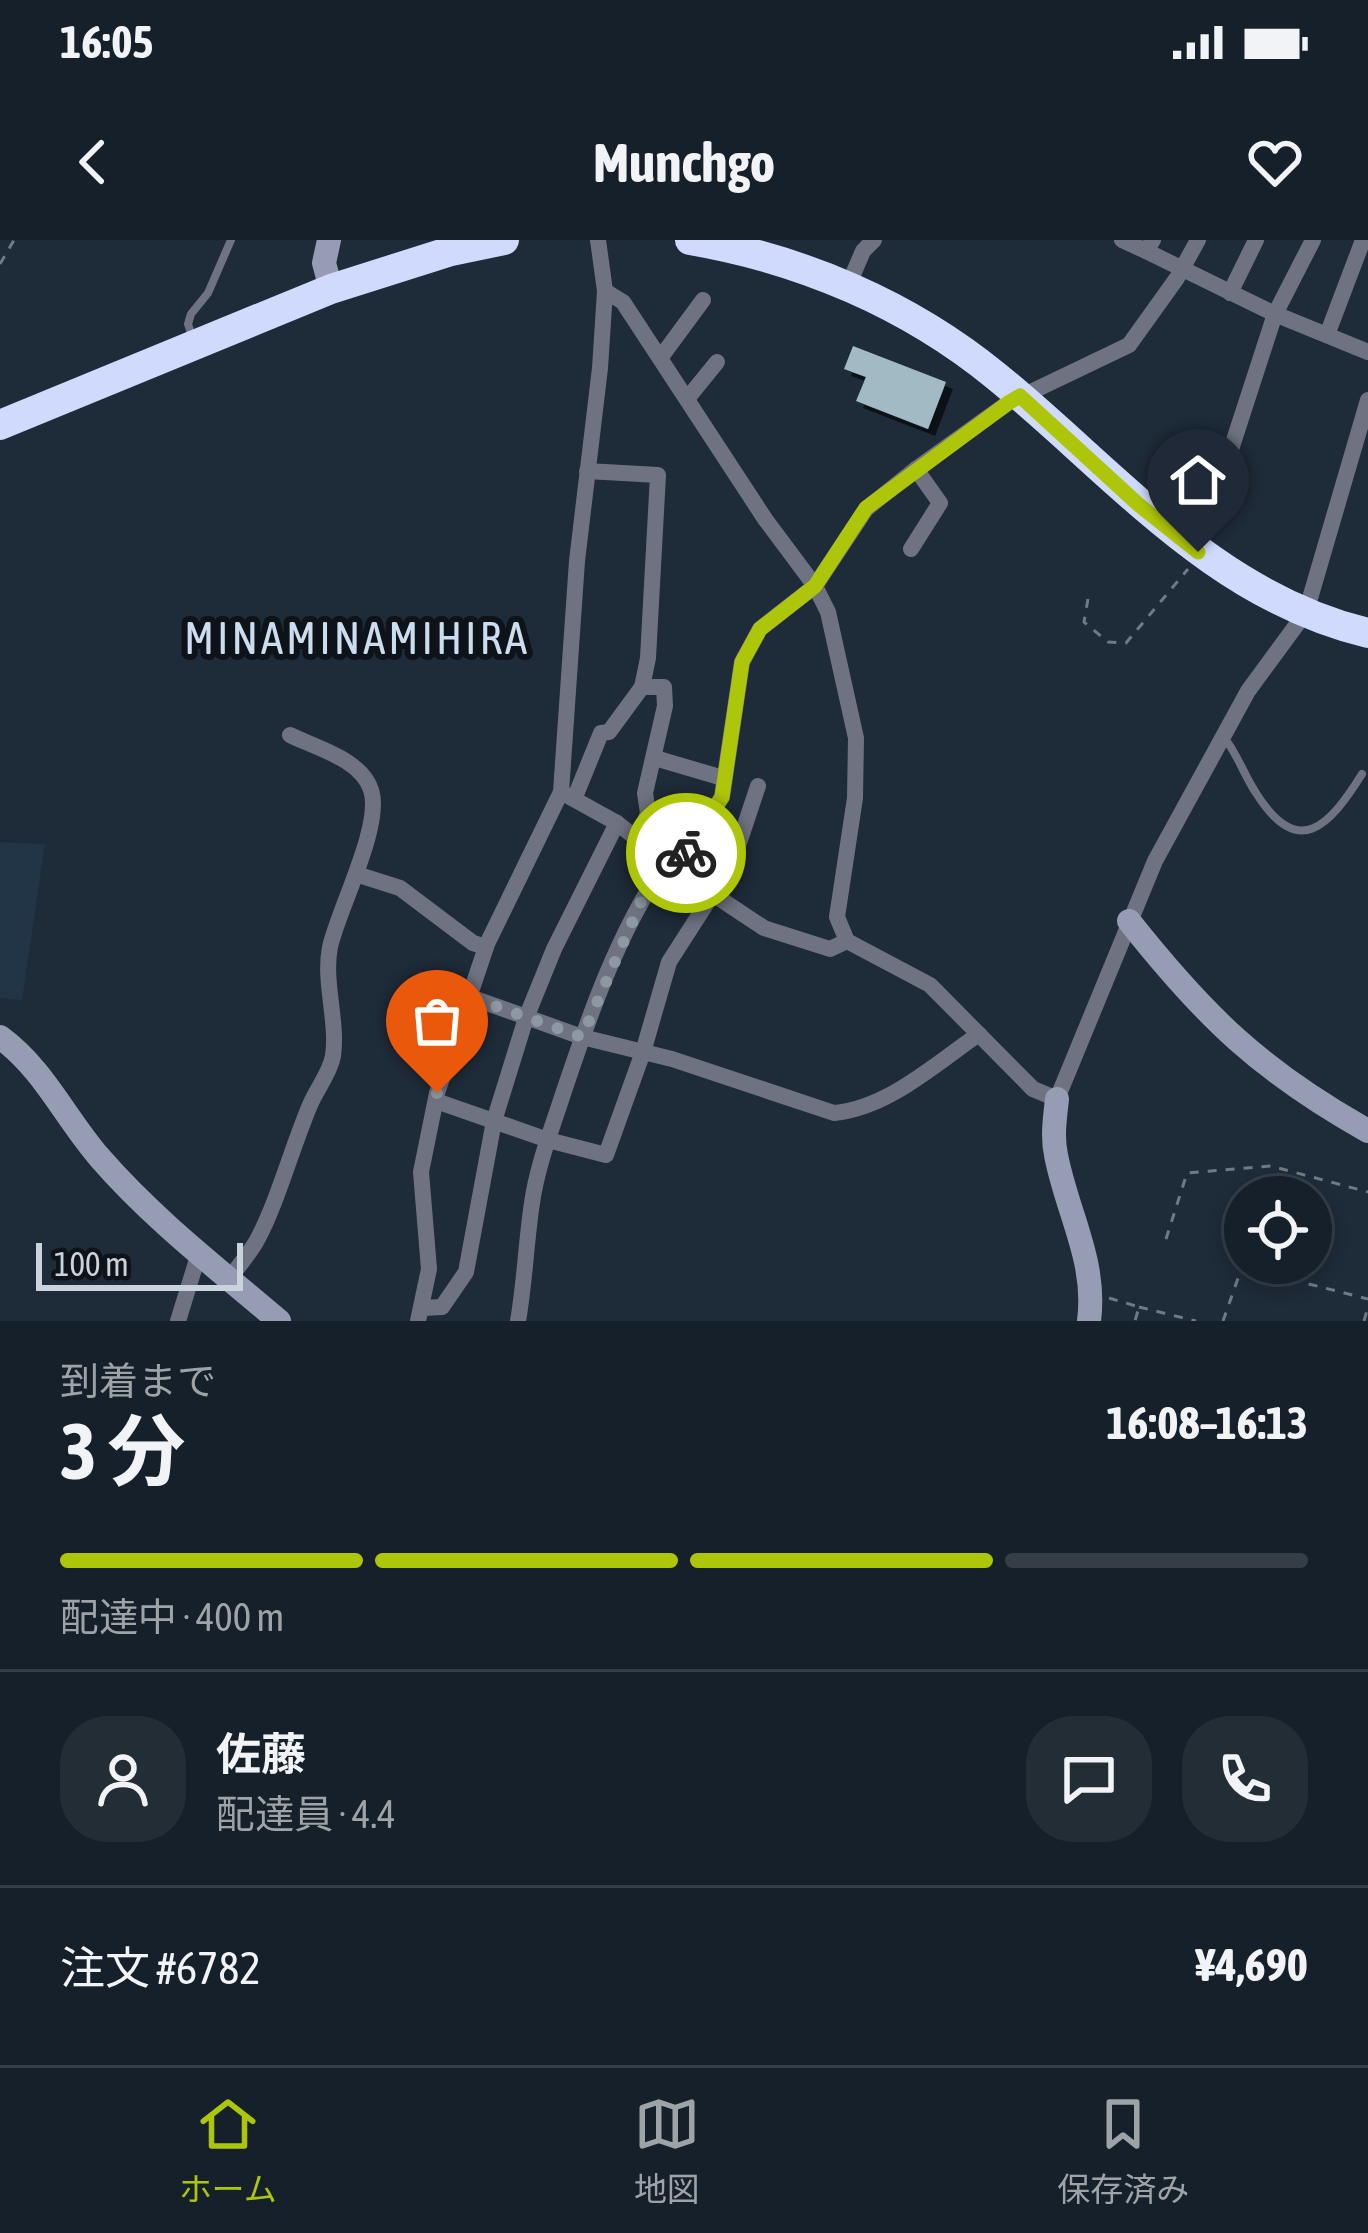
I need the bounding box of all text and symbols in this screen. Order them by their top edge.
text: 16:05 [60,16,154,68]
icon: back [60,129,126,195]
icon: heart [1242,129,1308,195]
text: Munchgo [593,132,775,193]
pin [1147,429,1249,552]
icon: home [1165,447,1231,513]
district label: MINAMINAMIHIRA [184,612,530,664]
courier [626,793,746,913]
icon: bike [653,820,719,886]
pin [386,970,488,1093]
icon: bag [404,988,470,1054]
map controls [1224,1176,1332,1284]
button: locate [1224,1176,1332,1284]
scale bar [36,1237,243,1290]
text: 100 m [54,1245,129,1283]
text: 到着まで [60,1359,216,1403]
text: 16:08–16:13 [1106,1397,1308,1449]
text: 3 分 [60,1406,185,1496]
text: 配達中 · 400 m [60,1595,284,1639]
button: person [60,1716,186,1842]
button: chat [1026,1716,1152,1842]
button: phone [1182,1716,1308,1842]
text: 佐藤 [216,1728,306,1780]
text: 配達員 · 4.4 [216,1792,396,1836]
text: ¥4,690 [1195,1939,1308,1991]
text: 注文 #6782 [60,1942,261,1994]
tab: ホーム [179,2091,277,2211]
tab: 地図 [634,2091,700,2211]
tab: 保存済み [1057,2091,1189,2211]

